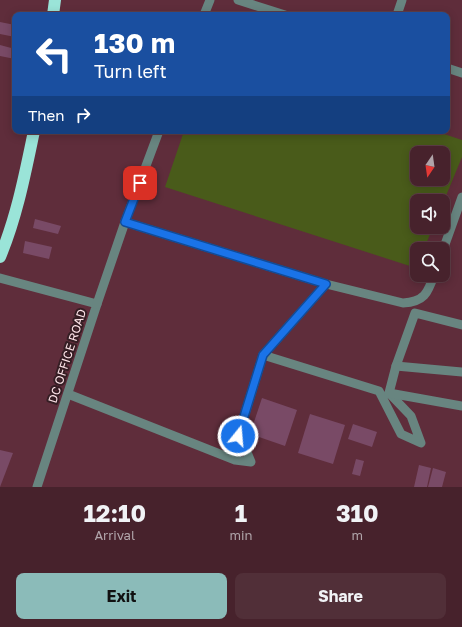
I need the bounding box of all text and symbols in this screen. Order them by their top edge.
text: 130 m [94,26,175,59]
icon: left [28,28,80,80]
text: Turn left [94,60,167,82]
icon: right [72,104,94,126]
text: Then [28,106,64,124]
north arrow [410,146,450,186]
map controls [410,146,450,282]
pin [123,166,157,200]
icon: arrive [129,172,151,194]
button: sound [410,194,450,234]
button: search [410,242,450,282]
street label: DC OFFICE ROAD [45,307,89,405]
position arrow [217,415,259,457]
text: 12:10 [83,498,146,527]
text: 1 [235,498,247,527]
text: 310 [336,498,379,527]
text: Arrival [94,527,135,543]
text: min [230,527,253,543]
text: m [351,527,363,543]
button: Exit [16,573,227,619]
button: Share [235,573,446,619]

